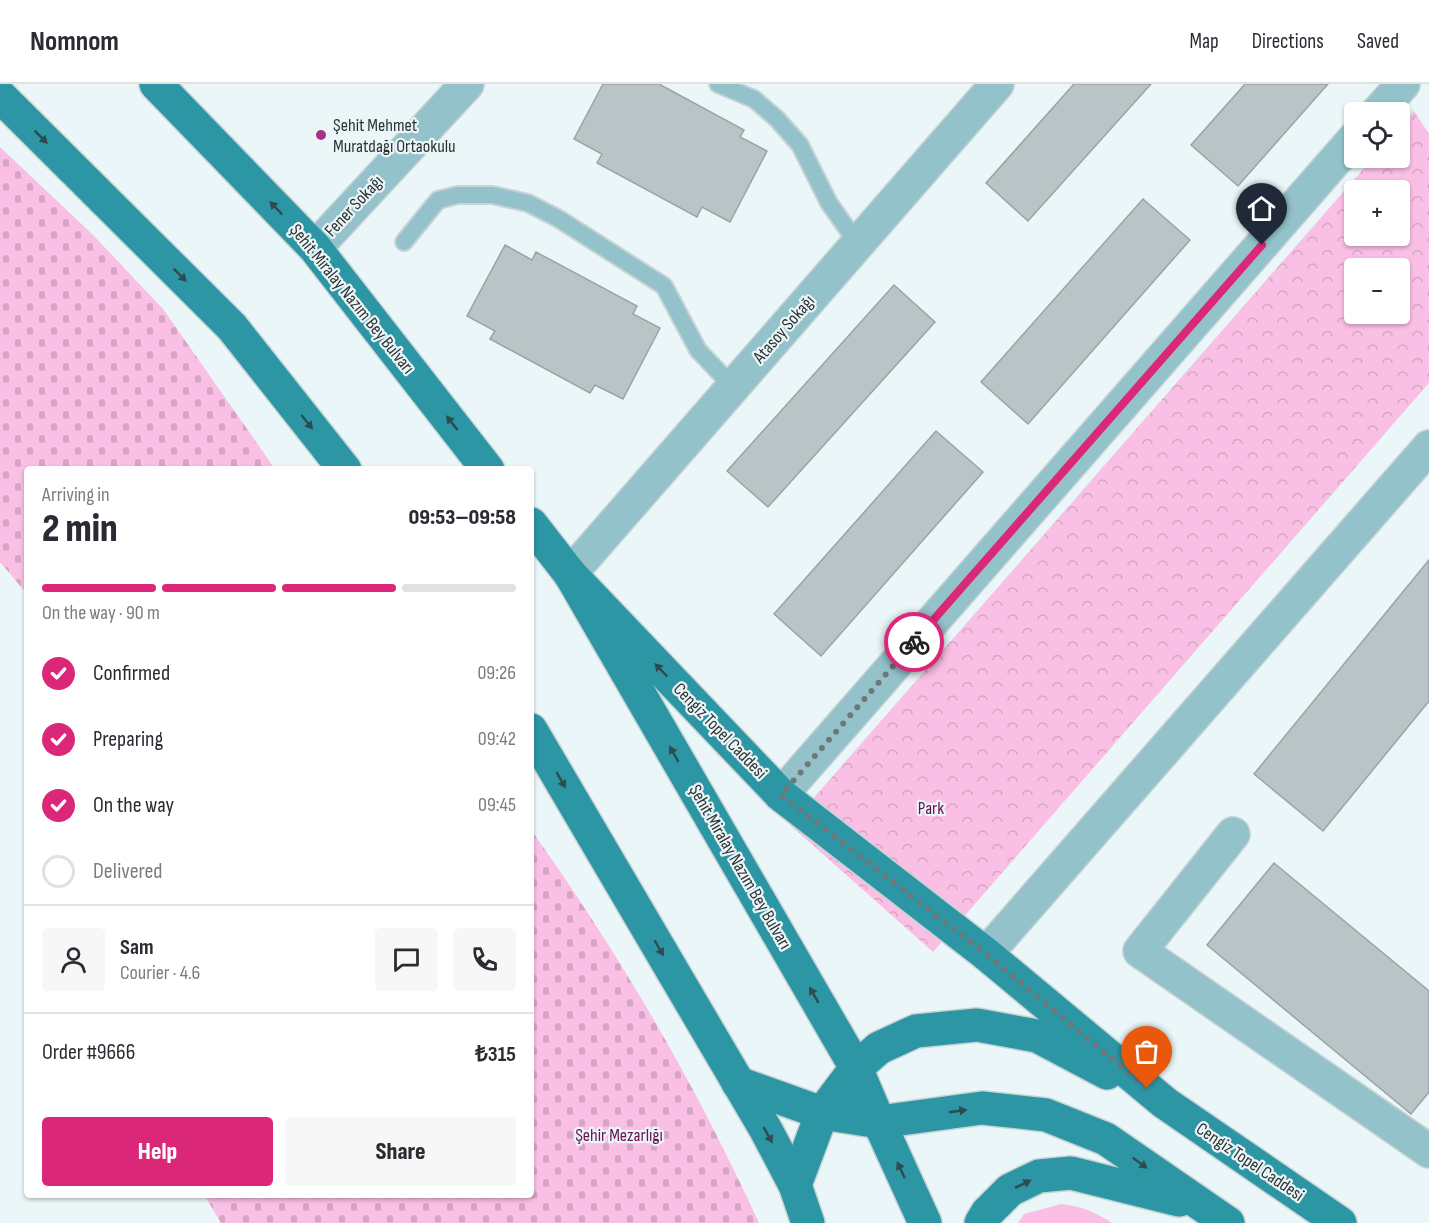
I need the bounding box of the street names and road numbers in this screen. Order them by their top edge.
street label: Fener Sokağı [320,171,388,241]
street label: Şehit Miralay Nazım Bey Bulvarı [285,220,419,378]
street label: Atasoy Sokağı [748,291,819,368]
street label: Cengiz Topel Caddesi [669,679,771,783]
street label: Şehit Miralay Nazım Bey Bulvarı [684,781,796,953]
street label: Cengiz Topel Caddesi [1192,1118,1308,1206]

